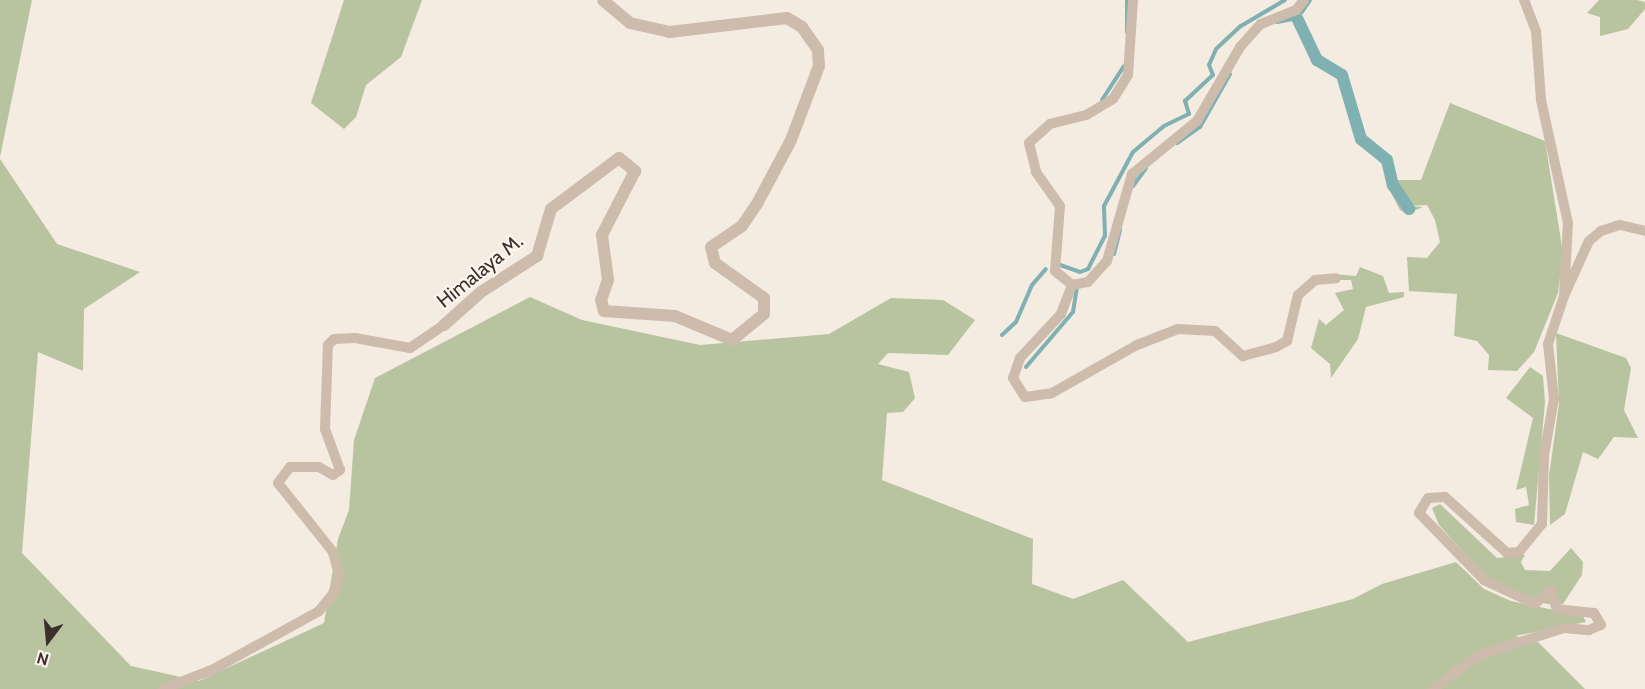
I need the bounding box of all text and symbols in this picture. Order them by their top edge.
street label: Himalaya M. [432,229,528,313]
north arrow [18,611,78,671]
text: N [35,648,51,669]

